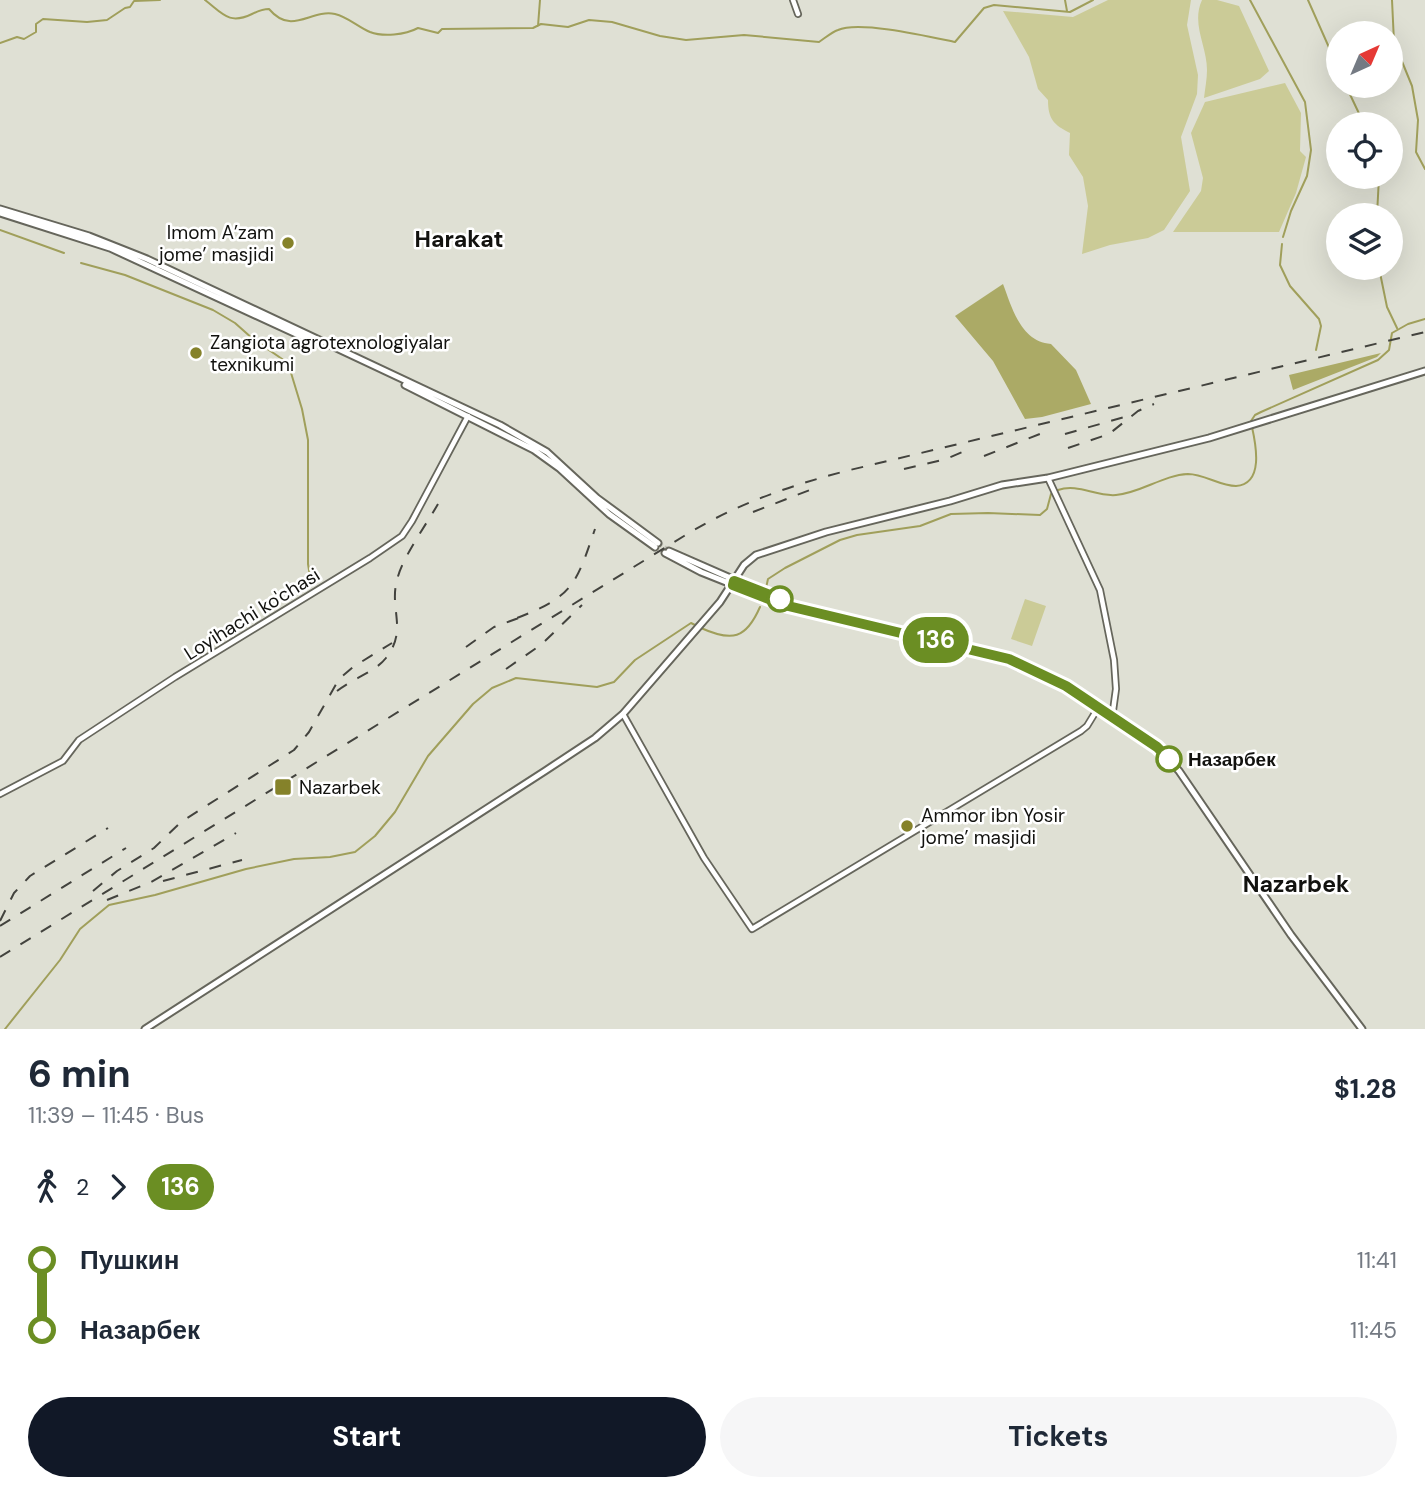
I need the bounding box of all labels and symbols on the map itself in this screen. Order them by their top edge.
north arrow [1326,21,1404,98]
place label: Imom A’zam jome’ masjidi [158,220,274,267]
district label: Harakat [415,224,503,254]
marker: Imom A’zam jome’ masjidi [280,235,296,251]
place label: Zangiota agrotexnologiyalar texnikumi [210,330,450,377]
marker: Zangiota agrotexnologiyalar texnikumi [188,345,204,361]
street label: Loyihachi ko'chasi [179,562,325,666]
unlabelled marker [767,586,793,612]
line badge: 136 [896,617,976,663]
marker: Назарбек [1156,746,1182,772]
place label: Назарбек [1188,747,1276,772]
place label: Nazarbek [299,775,381,800]
marker: Nazarbek [273,777,293,797]
place label: Ammor ibn Yosir jome’ masjidi [920,803,1065,850]
marker: Ammor ibn Yosir jome’ masjidi [899,818,915,834]
district label: Nazarbek [1243,869,1349,899]

